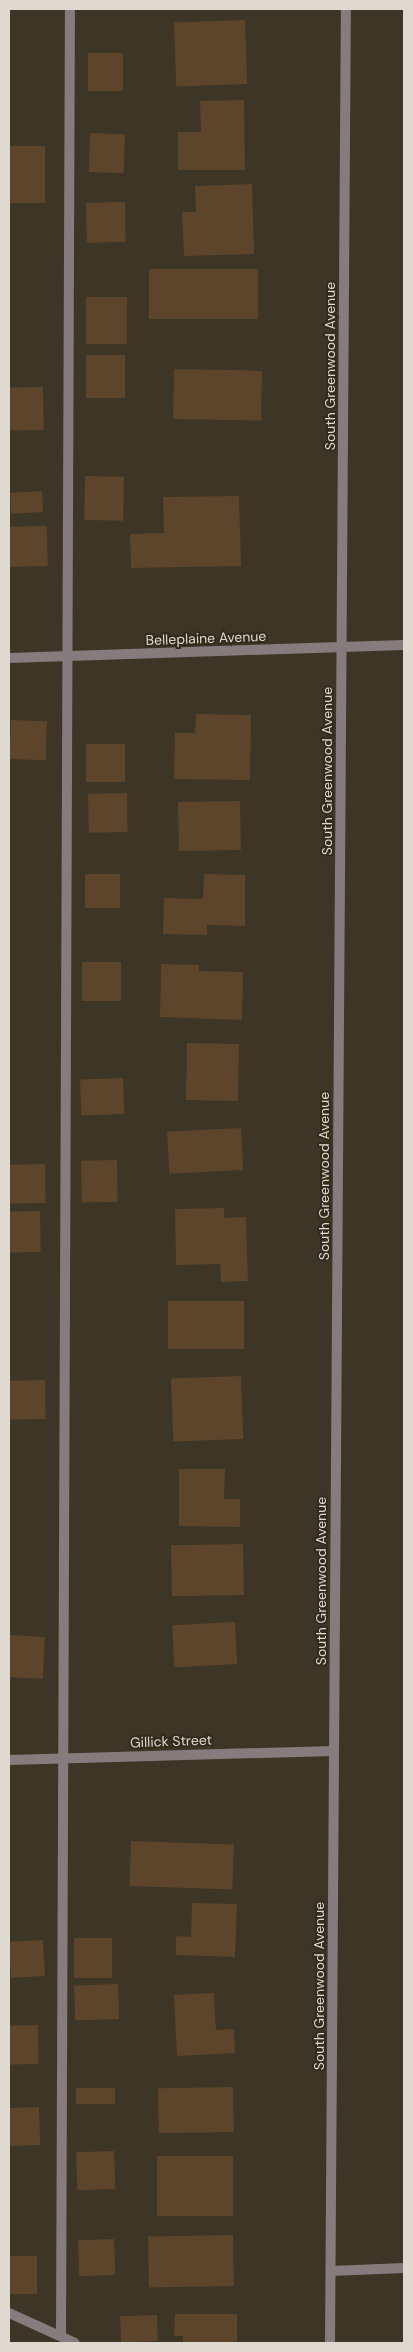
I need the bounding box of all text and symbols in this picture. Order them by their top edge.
street label: South Greenwood Avenue [322,282,338,450]
street label: Belleplaine Avenue [145,627,267,649]
street label: South Greenwood Avenue [319,687,335,855]
street label: South Greenwood Avenue [316,1092,332,1260]
street label: South Greenwood Avenue [313,1497,329,1665]
street label: Gillick Street [130,1731,212,1751]
street label: South Greenwood Avenue [311,1902,327,2070]

